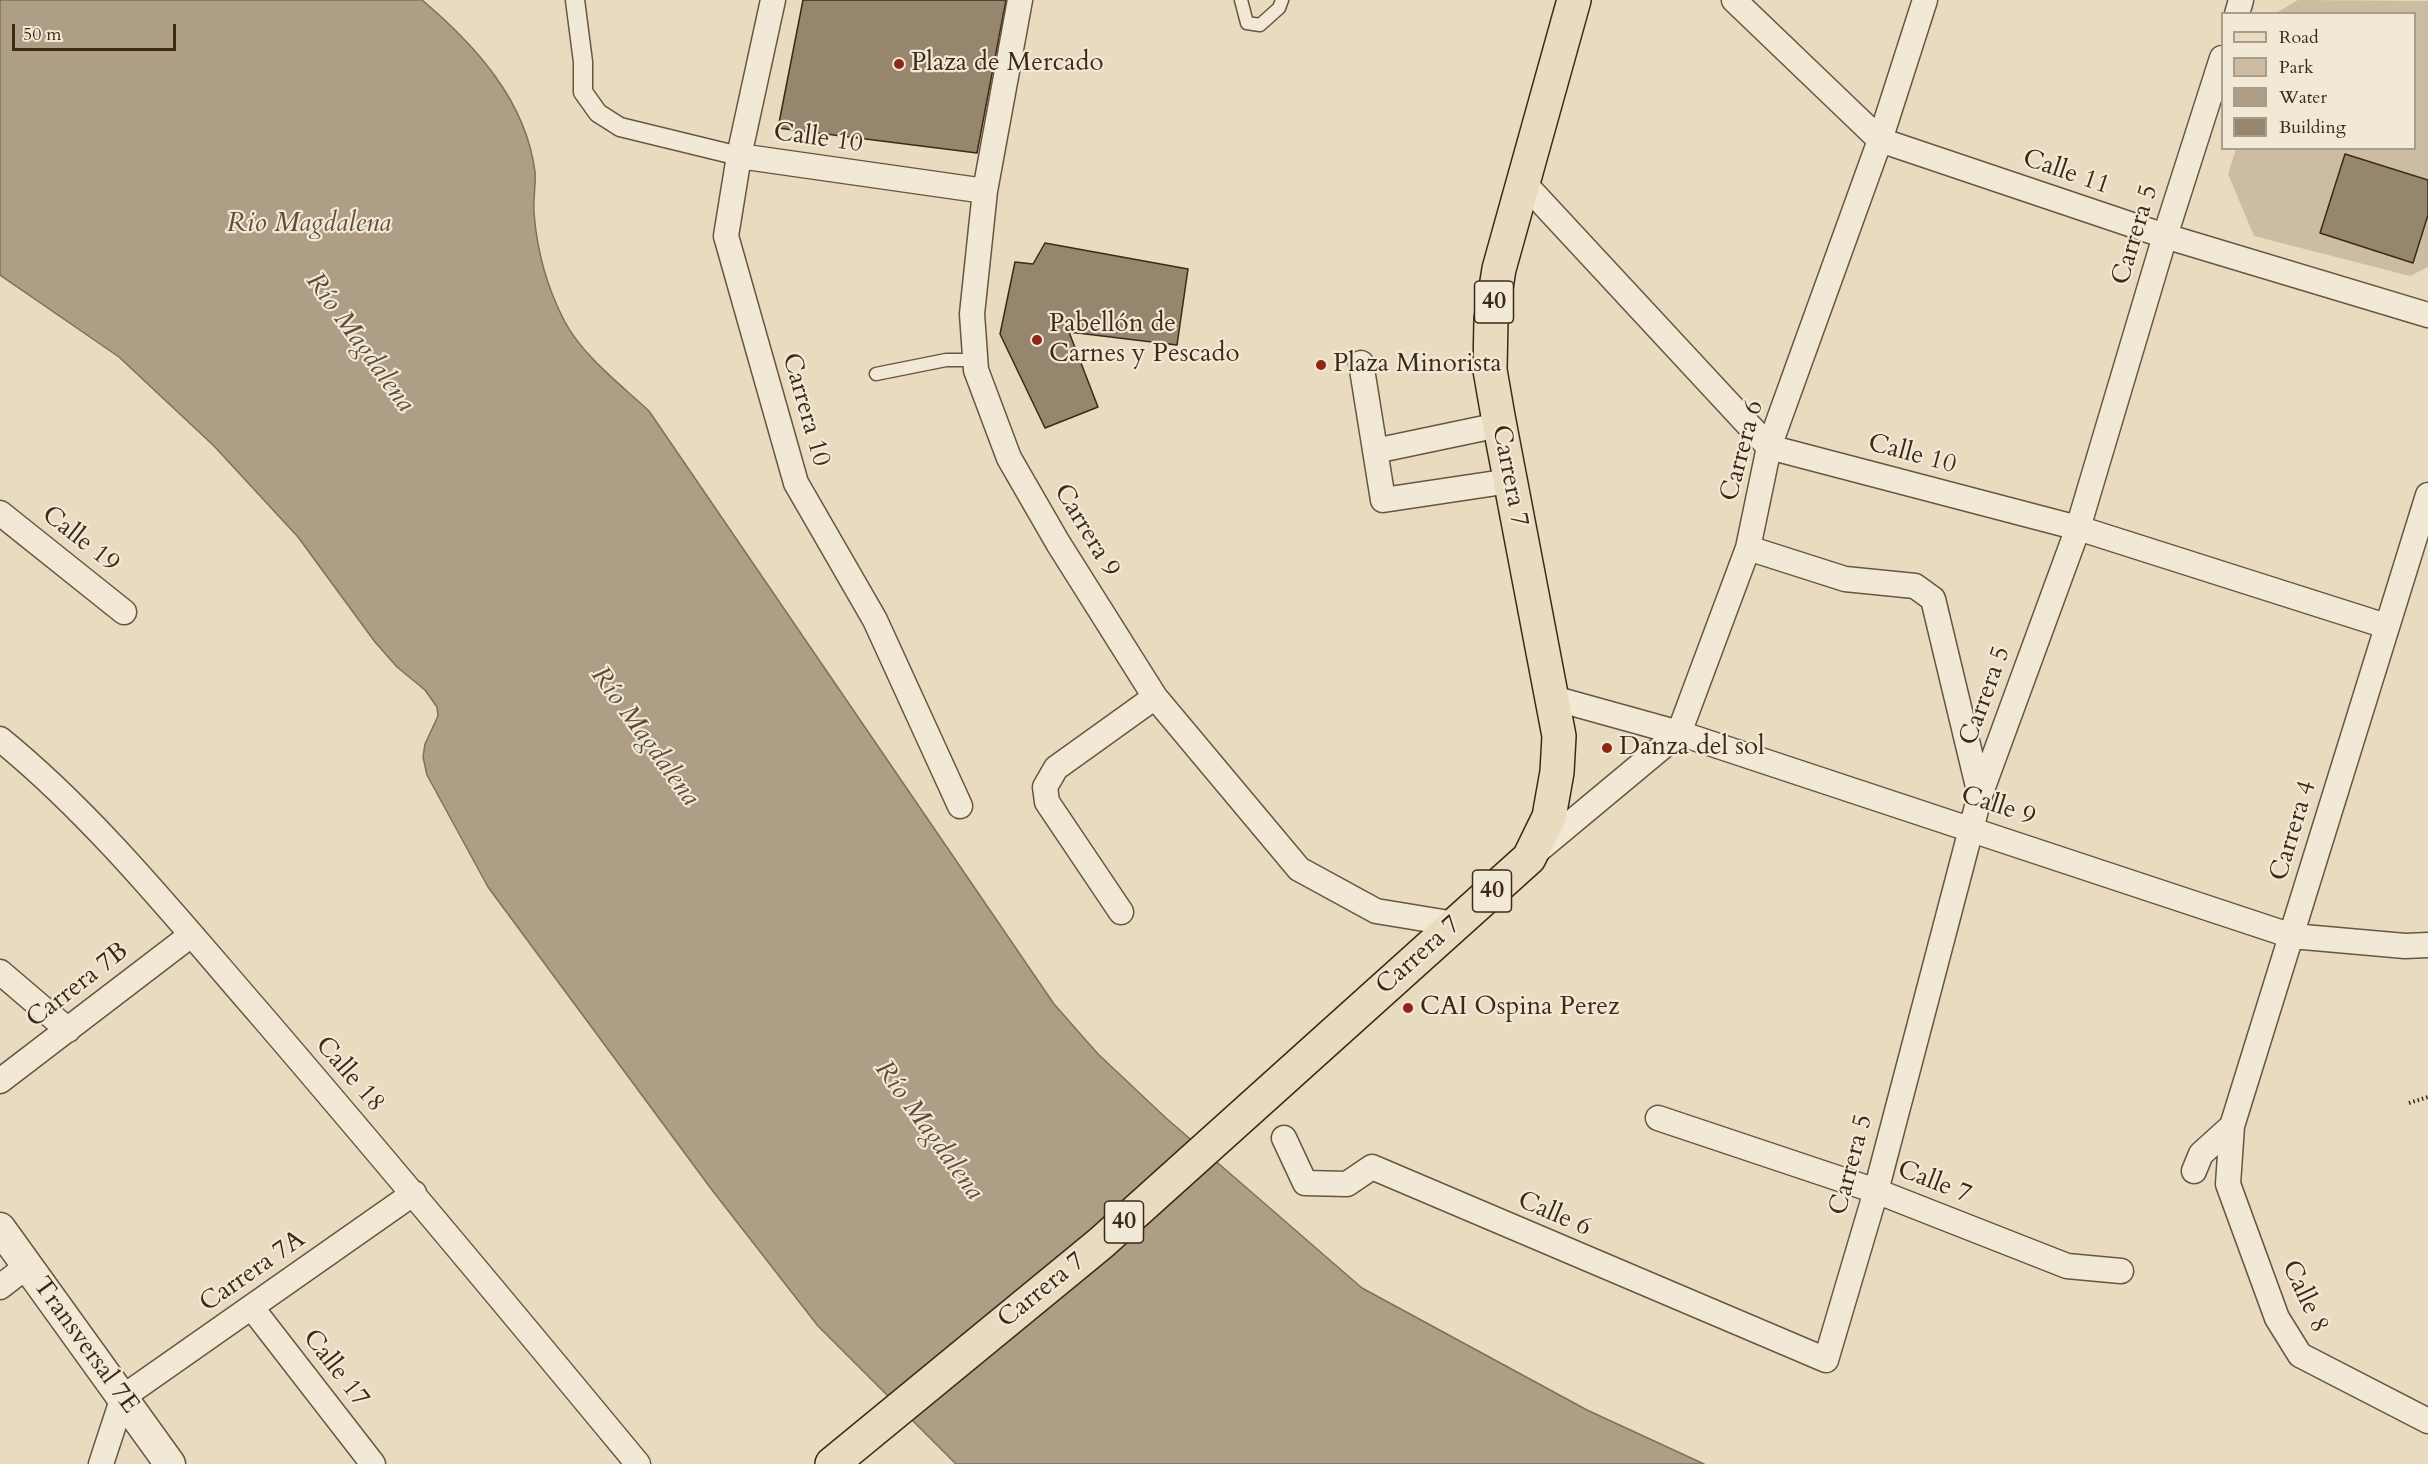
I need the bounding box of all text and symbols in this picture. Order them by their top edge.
scale bar [15,12,178,50]
legend [2221,12,2416,150]
text: 50 m [23,22,62,47]
text: Road [2279,25,2319,50]
place label: Plaza de Mercado [911,48,1103,80]
text: Park [2279,55,2314,80]
marker: Plaza de Mercado [892,57,906,71]
text: Water [2279,85,2327,110]
text: Building [2279,115,2346,140]
street label: Calle 10 [771,117,865,161]
street label: Calle 11 [2018,144,2114,202]
street label: Carrera 5 [2106,181,2166,289]
water label: Rio Magdalena [227,209,391,241]
water label: Río Magdalena [298,267,420,419]
road number: 40 [1474,281,1514,323]
place label: Pabellón de Carnes y Pescado [1049,309,1239,370]
marker: Pabellón de Carnes y Pescado [1030,333,1044,347]
place label: Plaza Minorista [1333,349,1502,381]
street label: Carrera 10 [774,350,836,470]
marker: Plaza Minorista [1314,358,1328,372]
street label: Carrera 6 [1715,397,1771,505]
street label: Carrera 7 [1484,423,1534,529]
street label: Calle 10 [1865,428,1959,482]
street label: Carrera 9 [1046,479,1126,583]
street label: Calle 19 [35,500,125,580]
street label: Carrera 5 [1954,642,2018,750]
water label: Río Magdalena [583,661,705,813]
place label: Danza del sol [1619,732,1765,764]
marker: Danza del sol [1600,741,1614,755]
street label: Carrera 4 [2264,777,2324,885]
street label: Calle 9 [1957,780,2039,834]
road number: 40 [1472,870,1512,912]
street label: Carrera 7 [1370,910,1468,1002]
street label: Carrera 7B [21,937,135,1035]
place label: CAI Ospina Perez [1420,992,1620,1024]
marker: CAI Ospina Perez [1401,1001,1415,1015]
street label: Calle 18 [308,1031,390,1119]
water label: Río Magdalena [867,1055,989,1207]
street label: Carrera 5 [1824,1111,1880,1219]
street label: Calle 7 [1893,1155,1975,1211]
street label: Calle 6 [1513,1186,1595,1244]
road number: 40 [1104,1201,1144,1243]
street label: Carrera 7A [194,1224,312,1320]
street label: Carrera 7 [992,1246,1092,1336]
street label: Calle 8 [2274,1256,2334,1338]
street label: Transversal 7E [25,1272,145,1420]
street label: Calle 17 [295,1324,375,1414]

